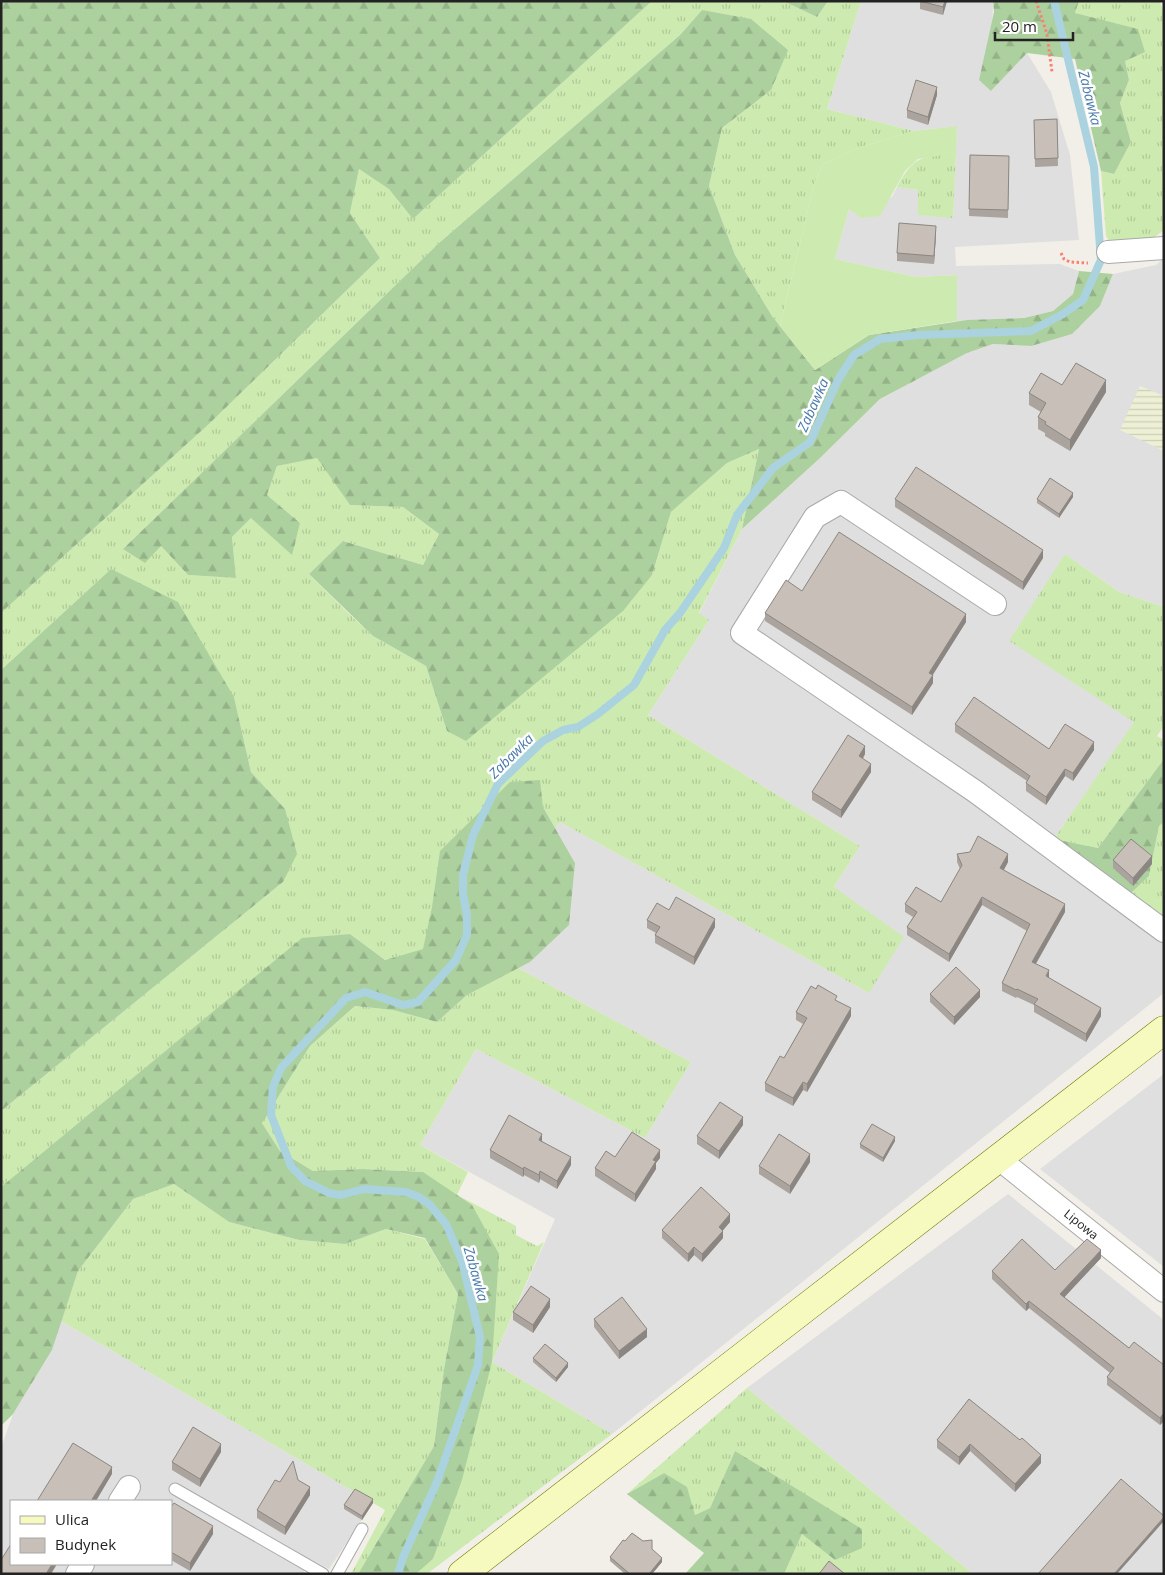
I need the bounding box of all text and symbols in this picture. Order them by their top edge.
scale bar [995,10,1072,42]
text: 20 m [1002,16,1037,36]
water label: Zabawka [1074,67,1107,127]
water label: Zabawka [792,375,833,435]
water label: Zabawka [483,729,537,783]
street label: Lipowa [1060,1205,1102,1243]
water label: Zabawka [459,1243,493,1304]
legend [10,1500,172,1565]
text: Ulica [55,1509,89,1529]
text: Budynek [55,1534,116,1554]

